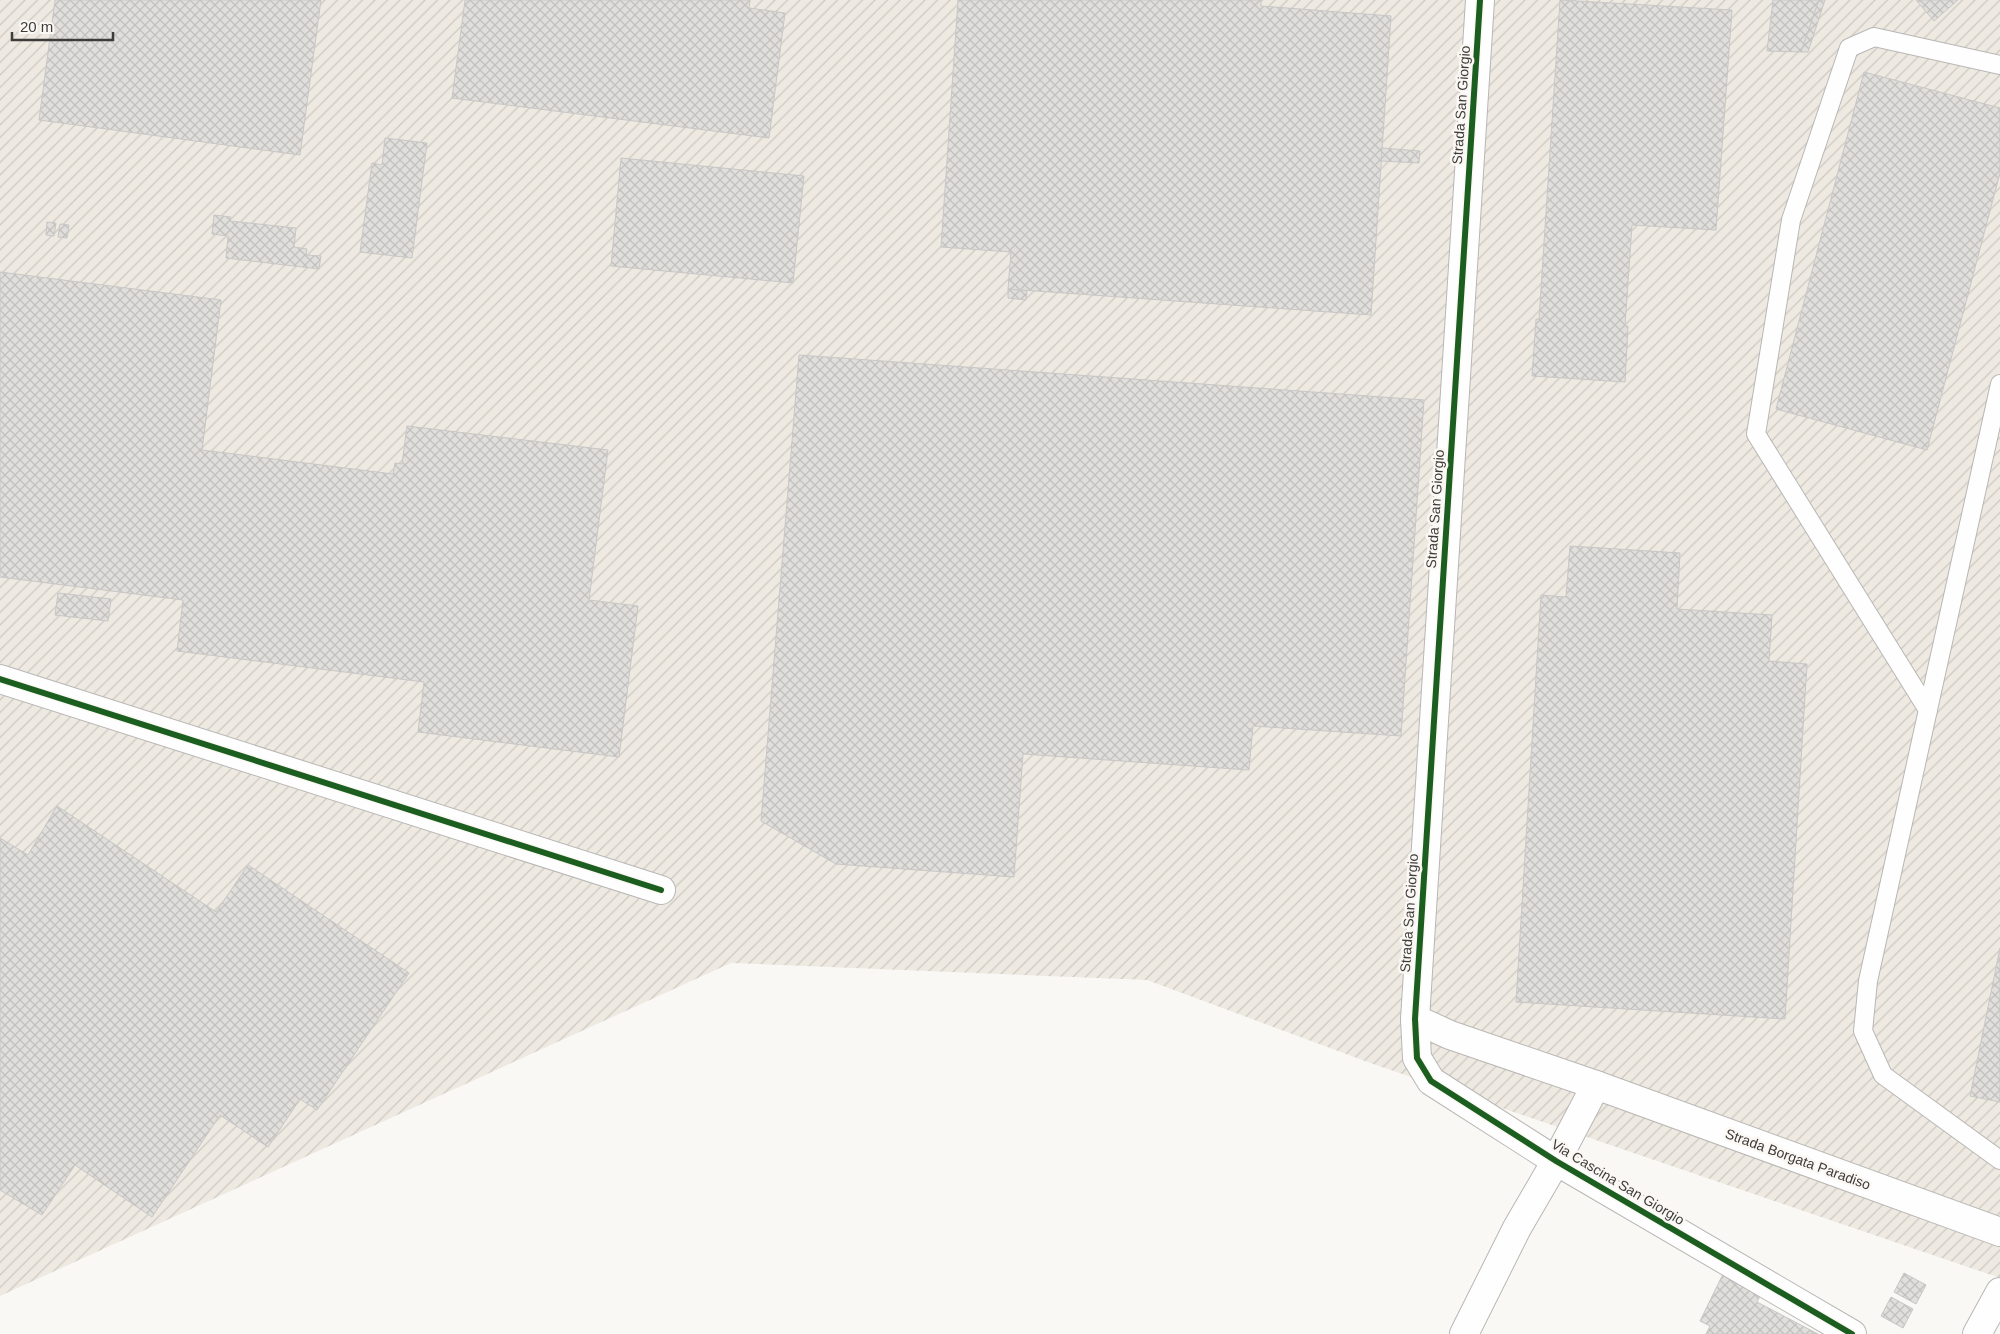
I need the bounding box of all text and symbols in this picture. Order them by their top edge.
scale bar [12,10,114,42]
text: 20 m [20,18,53,35]
street label: Strada San Giorgio [1449,45,1473,165]
street label: Strada San Giorgio [1423,449,1447,569]
street label: Strada San Giorgio [1397,853,1421,973]
street label: Strada Borgata Paradiso [1723,1125,1873,1193]
street label: Via Cascina San Giorgio [1549,1136,1688,1228]

